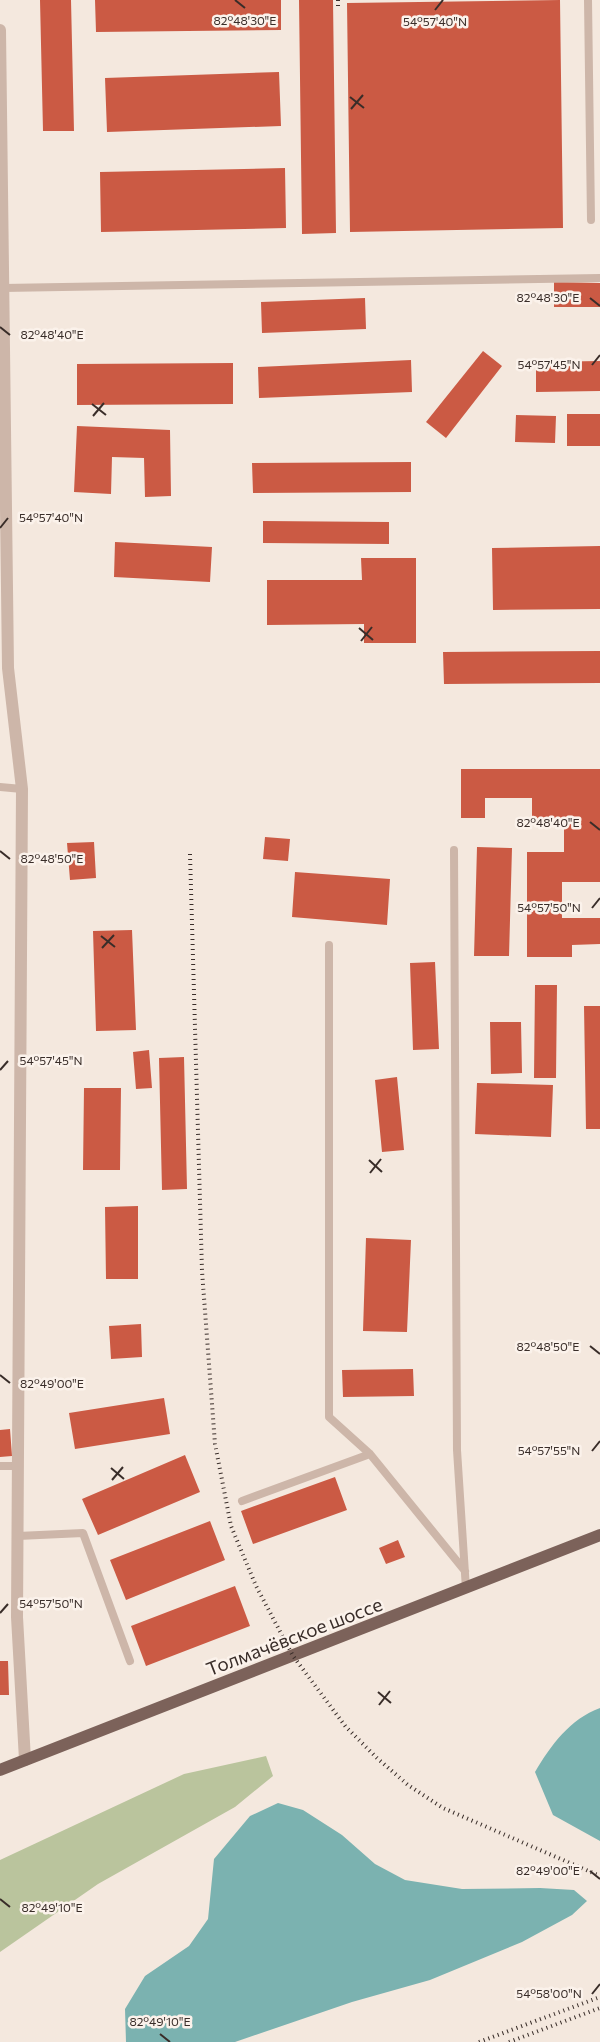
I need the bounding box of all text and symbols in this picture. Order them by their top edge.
text: 82°48'30"E [214,13,276,27]
text: 54°57'40"N [403,14,467,28]
text: 82°48'30"E [517,290,579,304]
text: 82°48'40"E [20,327,84,341]
text: 54°57'45"N [518,357,580,371]
text: 54°57'40"N [19,510,83,524]
text: 82°48'40"E [516,815,580,829]
text: 82°48'50"E [21,851,83,865]
text: 54°57'50"N [517,900,581,914]
text: 54°57'45"N [20,1053,82,1067]
text: 82°48'50"E [517,1339,579,1353]
text: 82°49'00"E [20,1376,84,1390]
text: 54°57'55"N [518,1443,580,1457]
street label: Толмачёвское шоссе [203,1592,385,1680]
text: 54°57'50"N [19,1596,83,1610]
text: 82°49'00"E [516,1863,580,1877]
text: 82°49'10"E [21,1900,83,1914]
text: 54°58'00"N [516,1986,582,2000]
text: 82°49'10"E [129,2014,191,2028]

